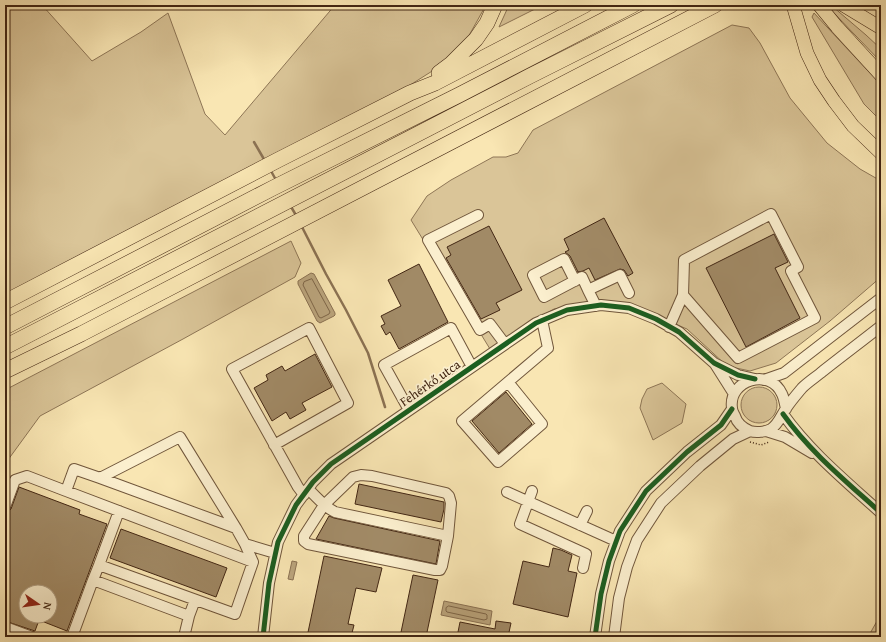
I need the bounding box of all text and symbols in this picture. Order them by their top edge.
street label: Fehérkő utca [396,355,465,411]
north arrow [18,584,58,624]
text: N [39,601,56,612]

